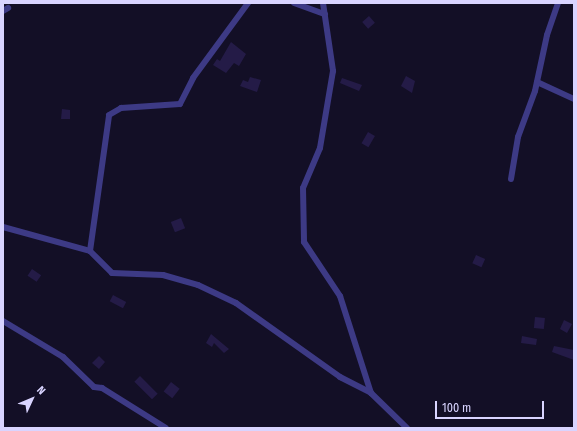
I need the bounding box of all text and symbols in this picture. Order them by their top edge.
north arrow [12,379,52,419]
text: N [34,383,48,397]
scale bar [437,393,546,419]
text: 100 m [442,401,471,415]

